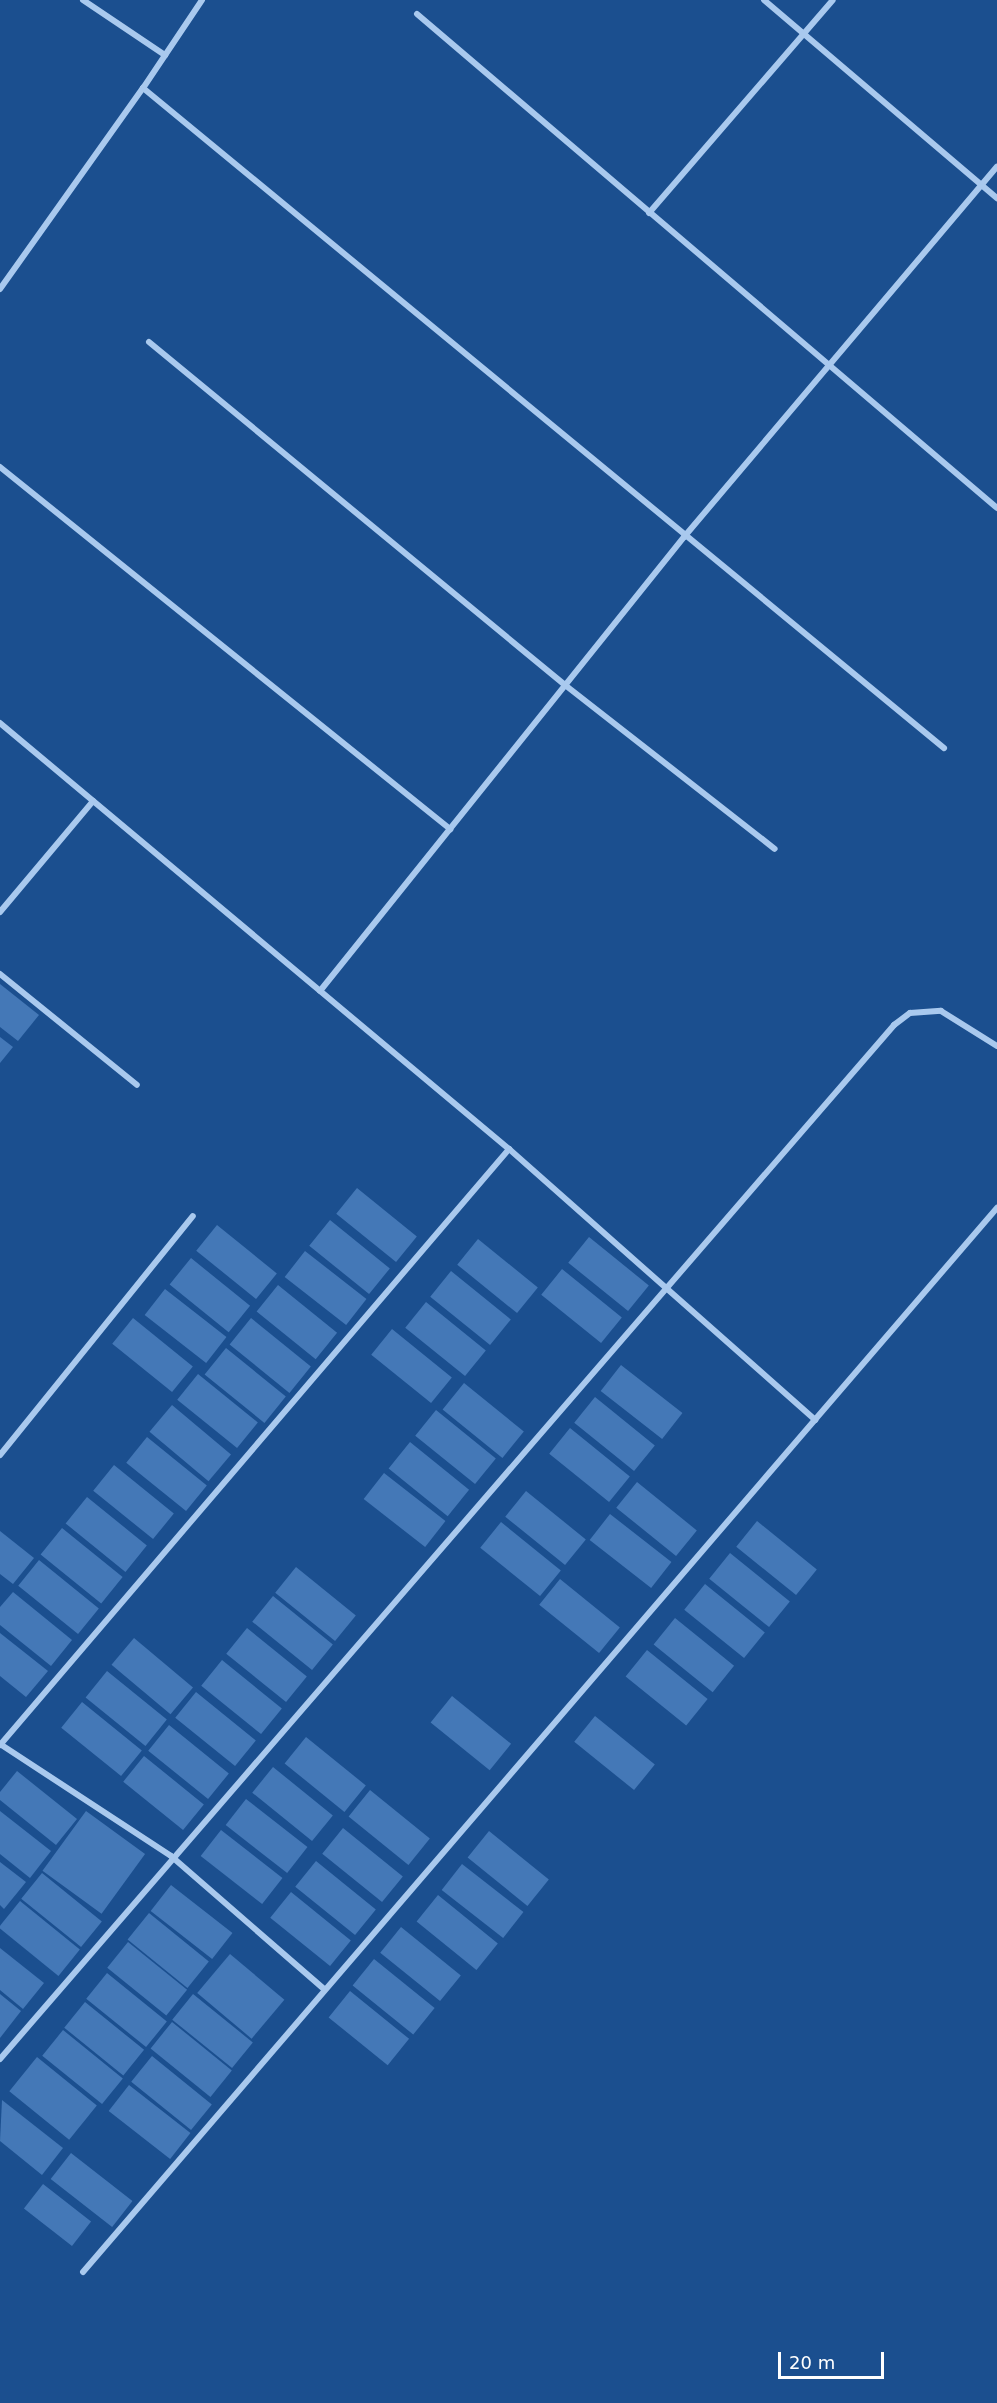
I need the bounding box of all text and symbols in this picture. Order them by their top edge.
scale bar [781,2340,888,2378]
text: 20 m [789,2352,835,2373]

